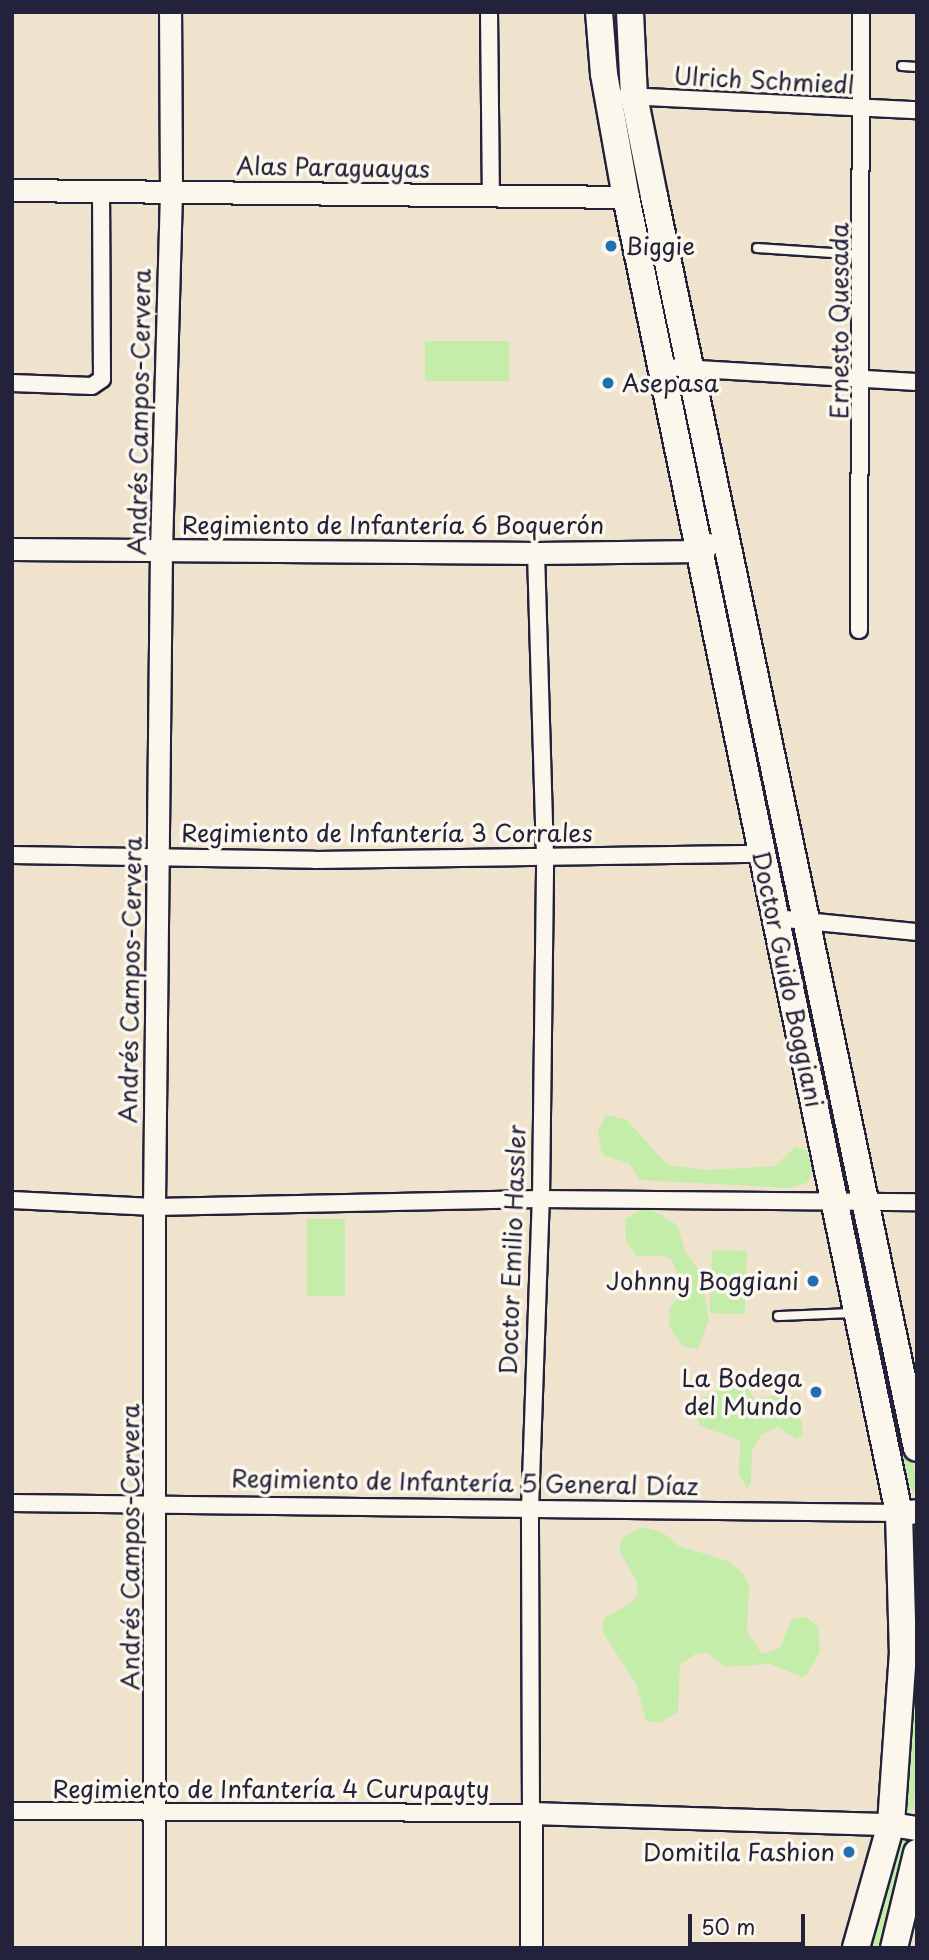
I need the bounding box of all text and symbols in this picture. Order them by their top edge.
street label: Ulrich Schmiedl [673,61,855,99]
street label: Alas Paraguayas [236,151,430,183]
street label: Ernesto Quesada [825,223,853,419]
place label: Biggie [625,232,695,260]
marker: Biggie [603,238,619,254]
street label: Andrés Campos-Cervera [122,268,156,556]
place label: Asepasa [622,369,719,397]
marker: Asepasa [600,375,616,391]
street label: Regimiento de Infantería 6 Boquerón [179,511,607,539]
street label: Regimiento de Infantería 3 Corrales [179,819,595,847]
street label: Andrés Campos-Cervera [113,836,147,1124]
street label: Doctor Guido Boggiani [746,846,830,1112]
street label: Doctor Emilio Hassler [493,1123,531,1377]
place label: Johnny Boggiani [606,1267,799,1295]
marker: Johnny Boggiani [805,1273,821,1289]
place label: La Bodega del Mundo [681,1364,802,1420]
marker: La Bodega del Mundo [808,1384,824,1400]
street label: Andrés Campos-Cervera [116,1404,144,1690]
street label: Regimiento de Infantería 5 General Díaz [230,1464,700,1500]
street label: Regimiento de Infantería 4 Curupayty [50,1775,492,1803]
place label: Domitila Fashion [641,1838,835,1866]
marker: Domitila Fashion [841,1844,857,1860]
scale bar [691,1900,808,1944]
text: 50 m [701,1910,755,1942]

